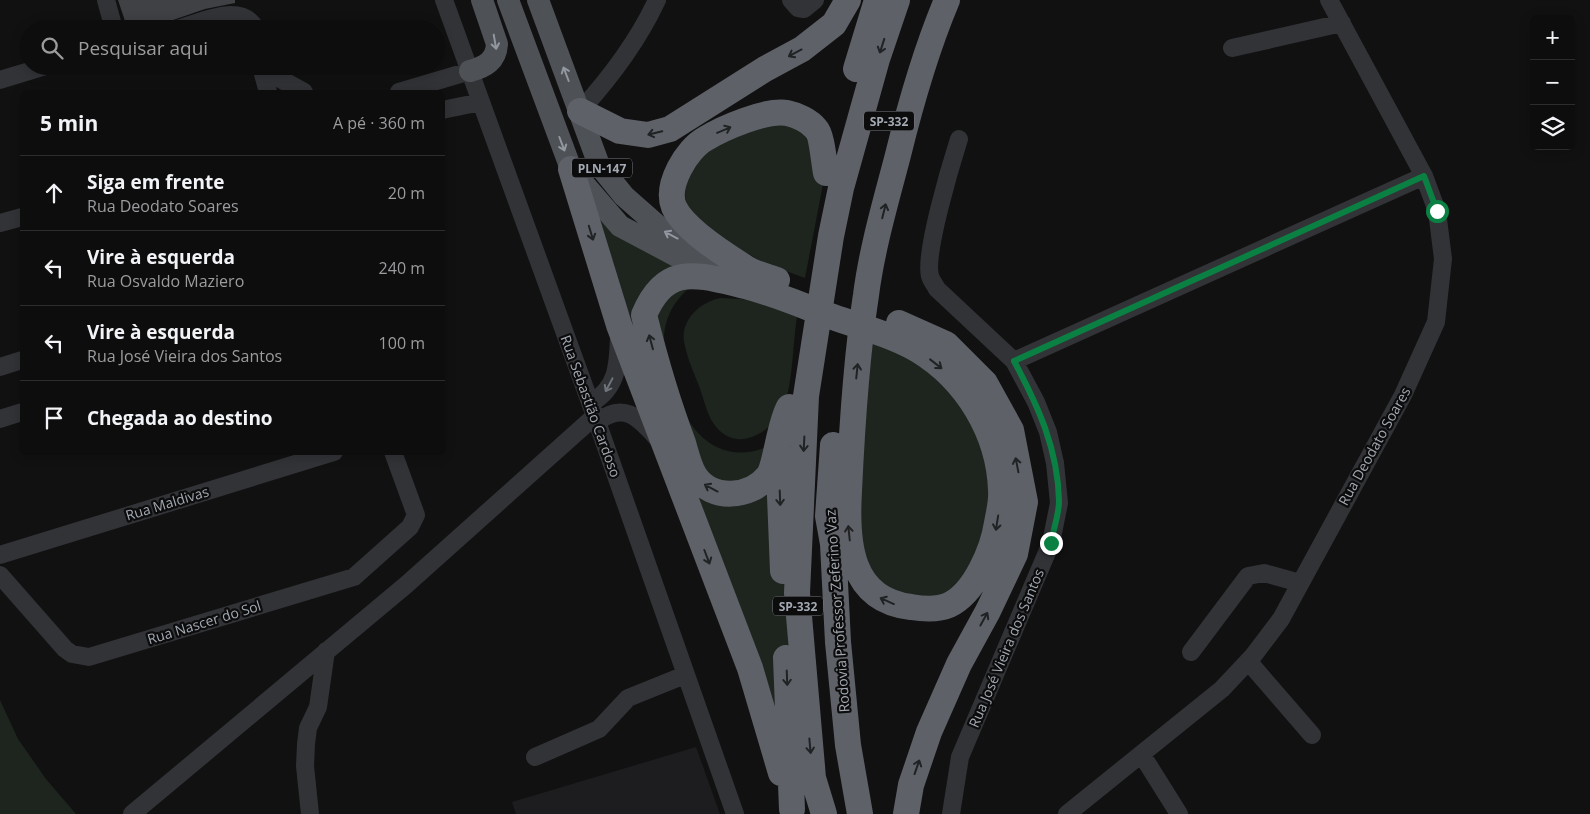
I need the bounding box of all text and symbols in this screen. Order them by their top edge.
map controls [1530,15,1575,150]
button: + [1530,15,1575,60]
search box [20,20,445,75]
icon: search [38,34,66,62]
one-way arrow [490,34,500,50]
text: Pesquisar aqui [78,35,208,61]
one-way arrow [876,38,886,54]
one-way arrow [788,48,803,58]
button: − [1530,60,1575,105]
one-way arrow [561,67,570,82]
button: layers [1530,105,1575,150]
text: 5 min [40,109,98,137]
text: A pé · 360 m [333,112,425,134]
road number: SP-332 [864,112,914,130]
one-way arrow [716,125,731,135]
one-way arrow [647,129,663,138]
one-way arrow [558,136,567,151]
road number: PLN-147 [572,158,632,178]
text: Siga em frente [87,169,224,195]
icon: ahead [40,179,68,207]
text: 20 m [388,182,425,204]
text: Rua Deodato Soares [87,195,239,217]
route start [1426,200,1449,223]
one-way arrow [880,203,889,219]
one-way arrow [586,224,596,240]
one-way arrow [663,230,678,240]
text: Vire à esquerda [87,244,235,270]
icon: left [40,254,68,282]
text: 240 m [379,257,425,279]
text: Rua Osvaldo Maziero [87,270,244,292]
text: Vire à esquerda [87,319,235,345]
icon: left [40,329,68,357]
text: 100 m [379,332,425,354]
street label: Rua Sebastião Cardoso [556,332,626,480]
one-way arrow [645,334,655,350]
text: Rua José Vieira dos Santos [87,345,282,367]
one-way arrow [929,359,942,370]
one-way arrow [852,363,862,379]
one-way arrow [604,378,614,393]
street label: Rua Deodato Soares [1334,383,1415,509]
icon: arrive [40,404,68,432]
text: Chegada ao destino [87,405,273,431]
one-way arrow [799,436,809,452]
one-way arrow [1012,457,1022,473]
street label: Rua Maldivas [123,481,211,525]
one-way arrow [704,483,719,493]
one-way arrow [775,490,784,506]
street label: Rodovia Professor Zeferino Vaz [820,509,854,713]
one-way arrow [992,514,1002,530]
one-way arrow [844,525,854,541]
route end [1040,532,1063,555]
one-way arrow [703,548,712,564]
street label: Rua José Vieira dos Santos [964,565,1048,730]
one-way arrow [880,595,895,605]
street label: Rua Nascer do Sol [145,596,263,648]
road number: SP-332 [773,596,823,616]
one-way arrow [980,612,989,627]
one-way arrow [782,670,791,686]
one-way arrow [806,738,815,754]
one-way arrow [913,759,922,775]

